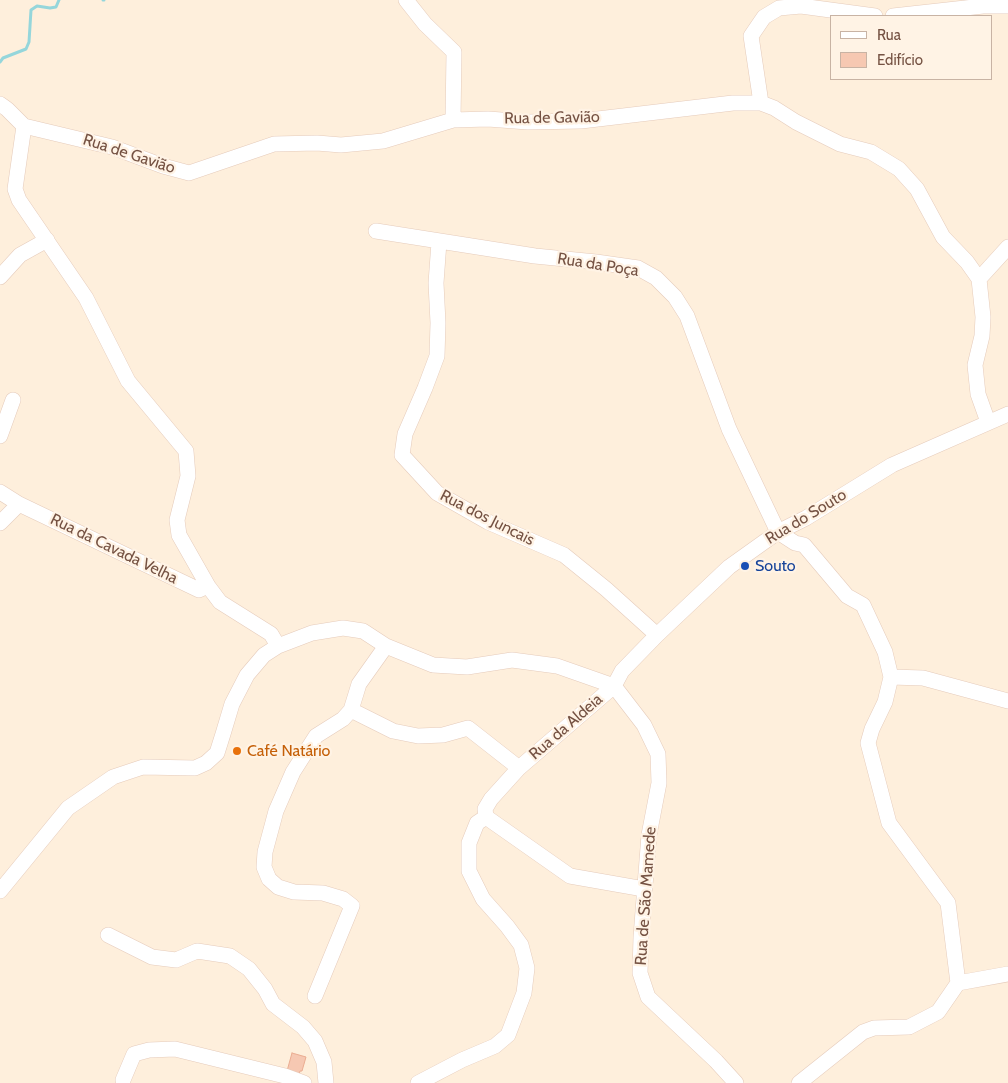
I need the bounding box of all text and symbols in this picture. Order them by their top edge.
legend [830,15,993,80]
text: Rua [877,26,901,44]
text: Edifício [877,51,923,69]
street label: Rua de Gavião [504,108,600,128]
street label: Rua de Gavião [81,130,177,178]
street label: Rua da Poça [556,249,640,281]
street label: Rua do Souto [762,485,850,549]
street label: Rua dos Juncais [437,486,537,550]
street label: Rua da Cavada Velha [47,510,181,588]
place label: Souto [755,556,796,576]
marker: Souto [739,560,751,572]
street label: Rua da Aldeia [525,690,607,764]
place label: Café Natário [247,741,330,761]
marker: Café Natário [231,745,243,757]
street label: Rua de São Mamede [632,826,660,966]

